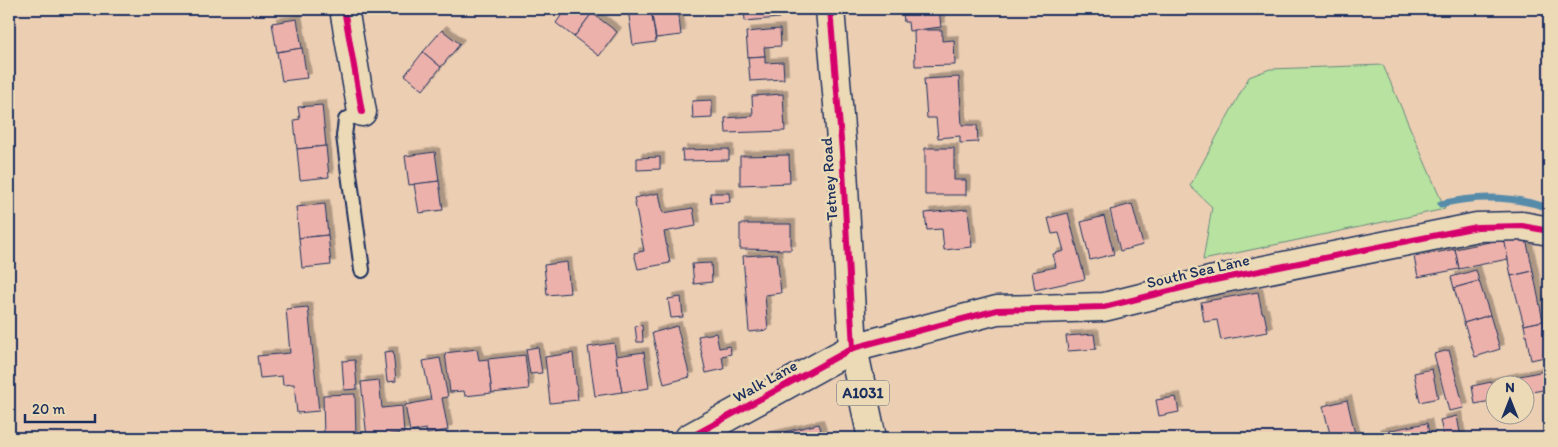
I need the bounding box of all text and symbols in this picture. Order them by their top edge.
street label: Tetney Road [817,137,841,221]
street label: South Sea Lane [1145,250,1252,292]
street label: Walk Lane [730,355,801,406]
north arrow [1486,374,1536,424]
text: N [1505,379,1515,396]
road number: A1031 [837,380,889,406]
scale bar [25,392,95,424]
text: 20 m [32,400,66,418]

